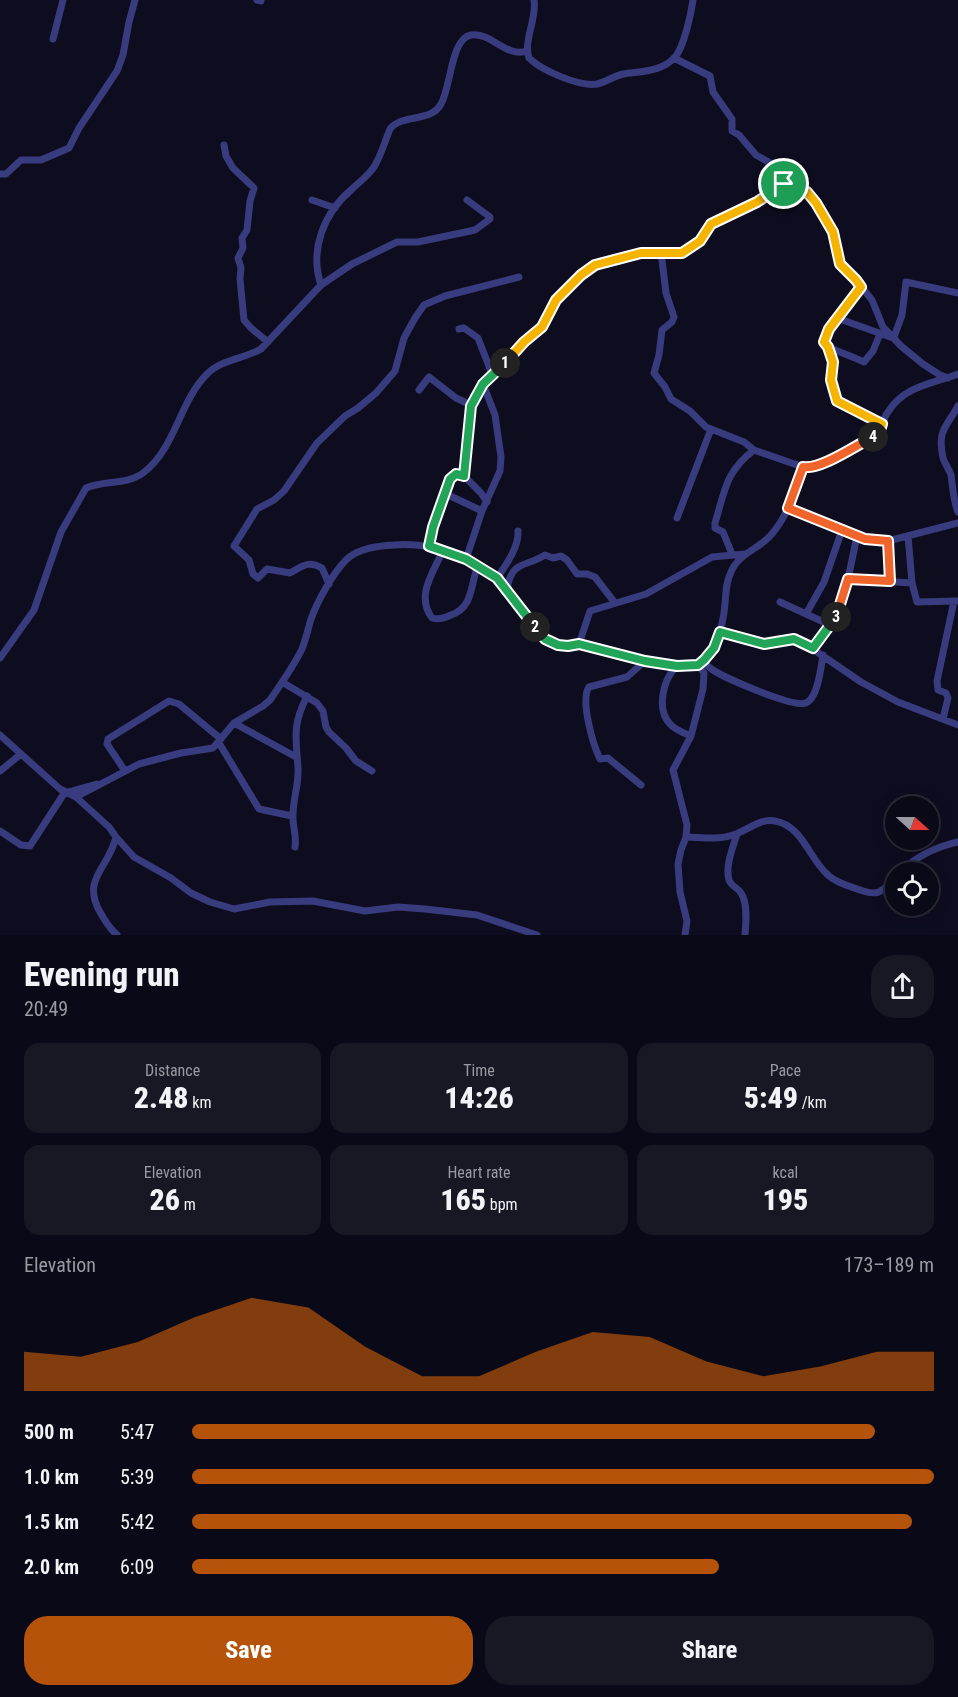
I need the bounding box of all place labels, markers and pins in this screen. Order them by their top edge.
pin [758,158,809,209]
pin: 1 [490,348,520,378]
pin: 4 [858,422,888,452]
pin: 3 [821,602,851,632]
pin: 2 [520,612,550,642]

